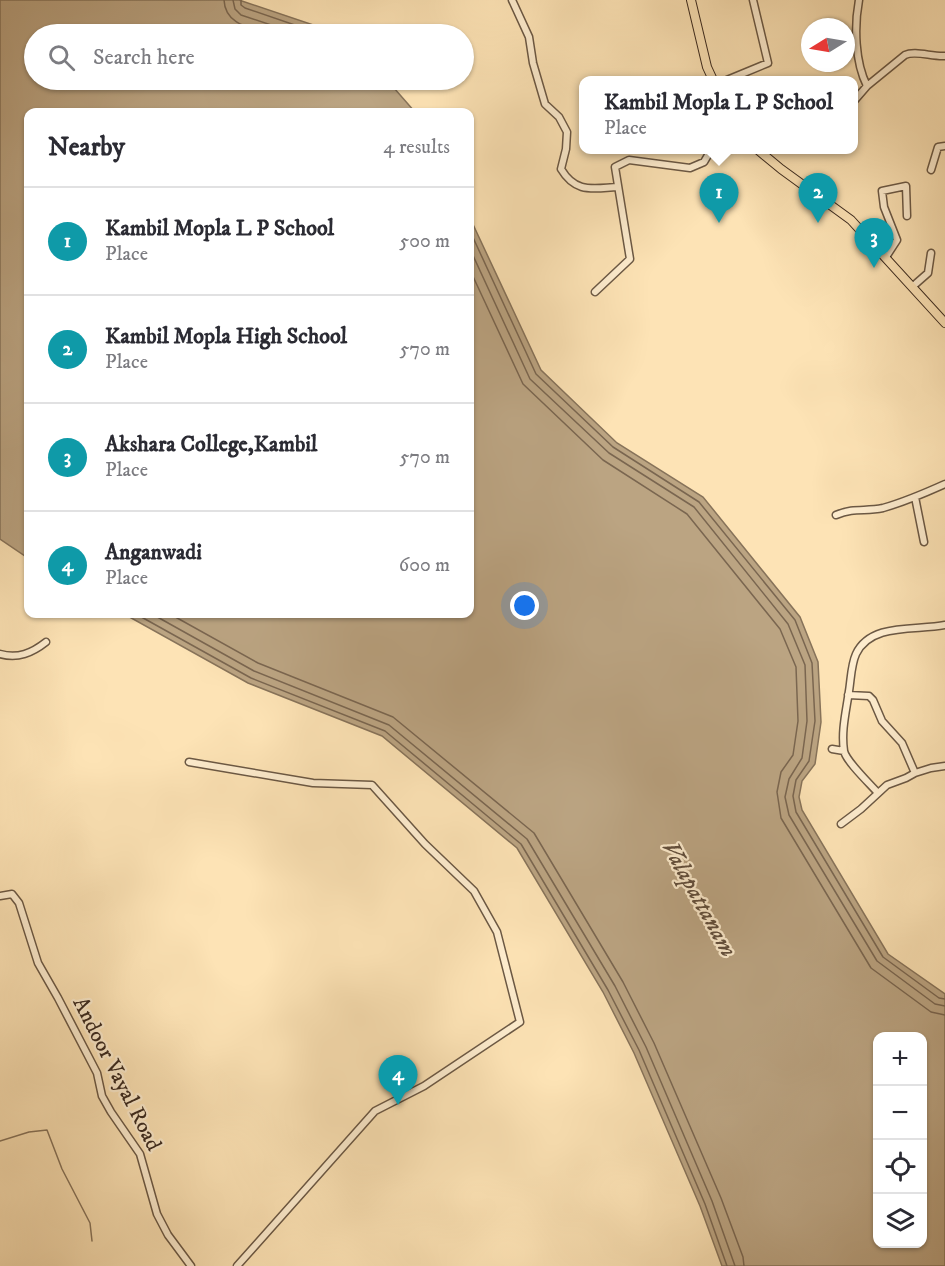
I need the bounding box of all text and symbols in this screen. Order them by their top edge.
north arrow [801,18,855,72]
search box [24,24,474,90]
icon: search [45,41,78,74]
text: Search here [93,44,195,71]
popup [579,76,858,154]
text: Kambil Mopla L P School [604,89,833,116]
text: Place [604,116,647,141]
text: Nearby [48,131,125,164]
text: 4 results [383,135,450,160]
pin: 1 [700,174,738,223]
pin: 2 [798,174,838,223]
text: Kambil Mopla L P School [105,215,334,242]
pin: 3 [854,218,894,268]
text: 1 [64,229,71,254]
text: 500 m [399,229,450,254]
text: Place [105,242,148,267]
text: Kambil Mopla High School [105,323,347,350]
text: 2 [63,337,72,362]
text: 570 m [399,337,450,362]
text: Place [105,350,148,375]
text: Akshara College,Kambil [105,431,317,458]
text: 3 [64,445,71,470]
text: 570 m [399,445,450,470]
text: Place [105,458,148,483]
text: Anganwadi [105,539,202,566]
text: 4 [62,553,73,578]
text: 600 m [399,553,450,578]
text: Place [105,566,148,591]
your location [510,591,539,620]
water label: Valapattanam [655,836,743,962]
street label: Andoor Vayal Road [67,993,167,1155]
map controls [873,1032,927,1248]
button: + [873,1032,927,1086]
pin: 4 [378,1056,418,1105]
button: − [873,1086,927,1140]
button: locate [873,1140,927,1194]
button: layers [873,1194,927,1248]

